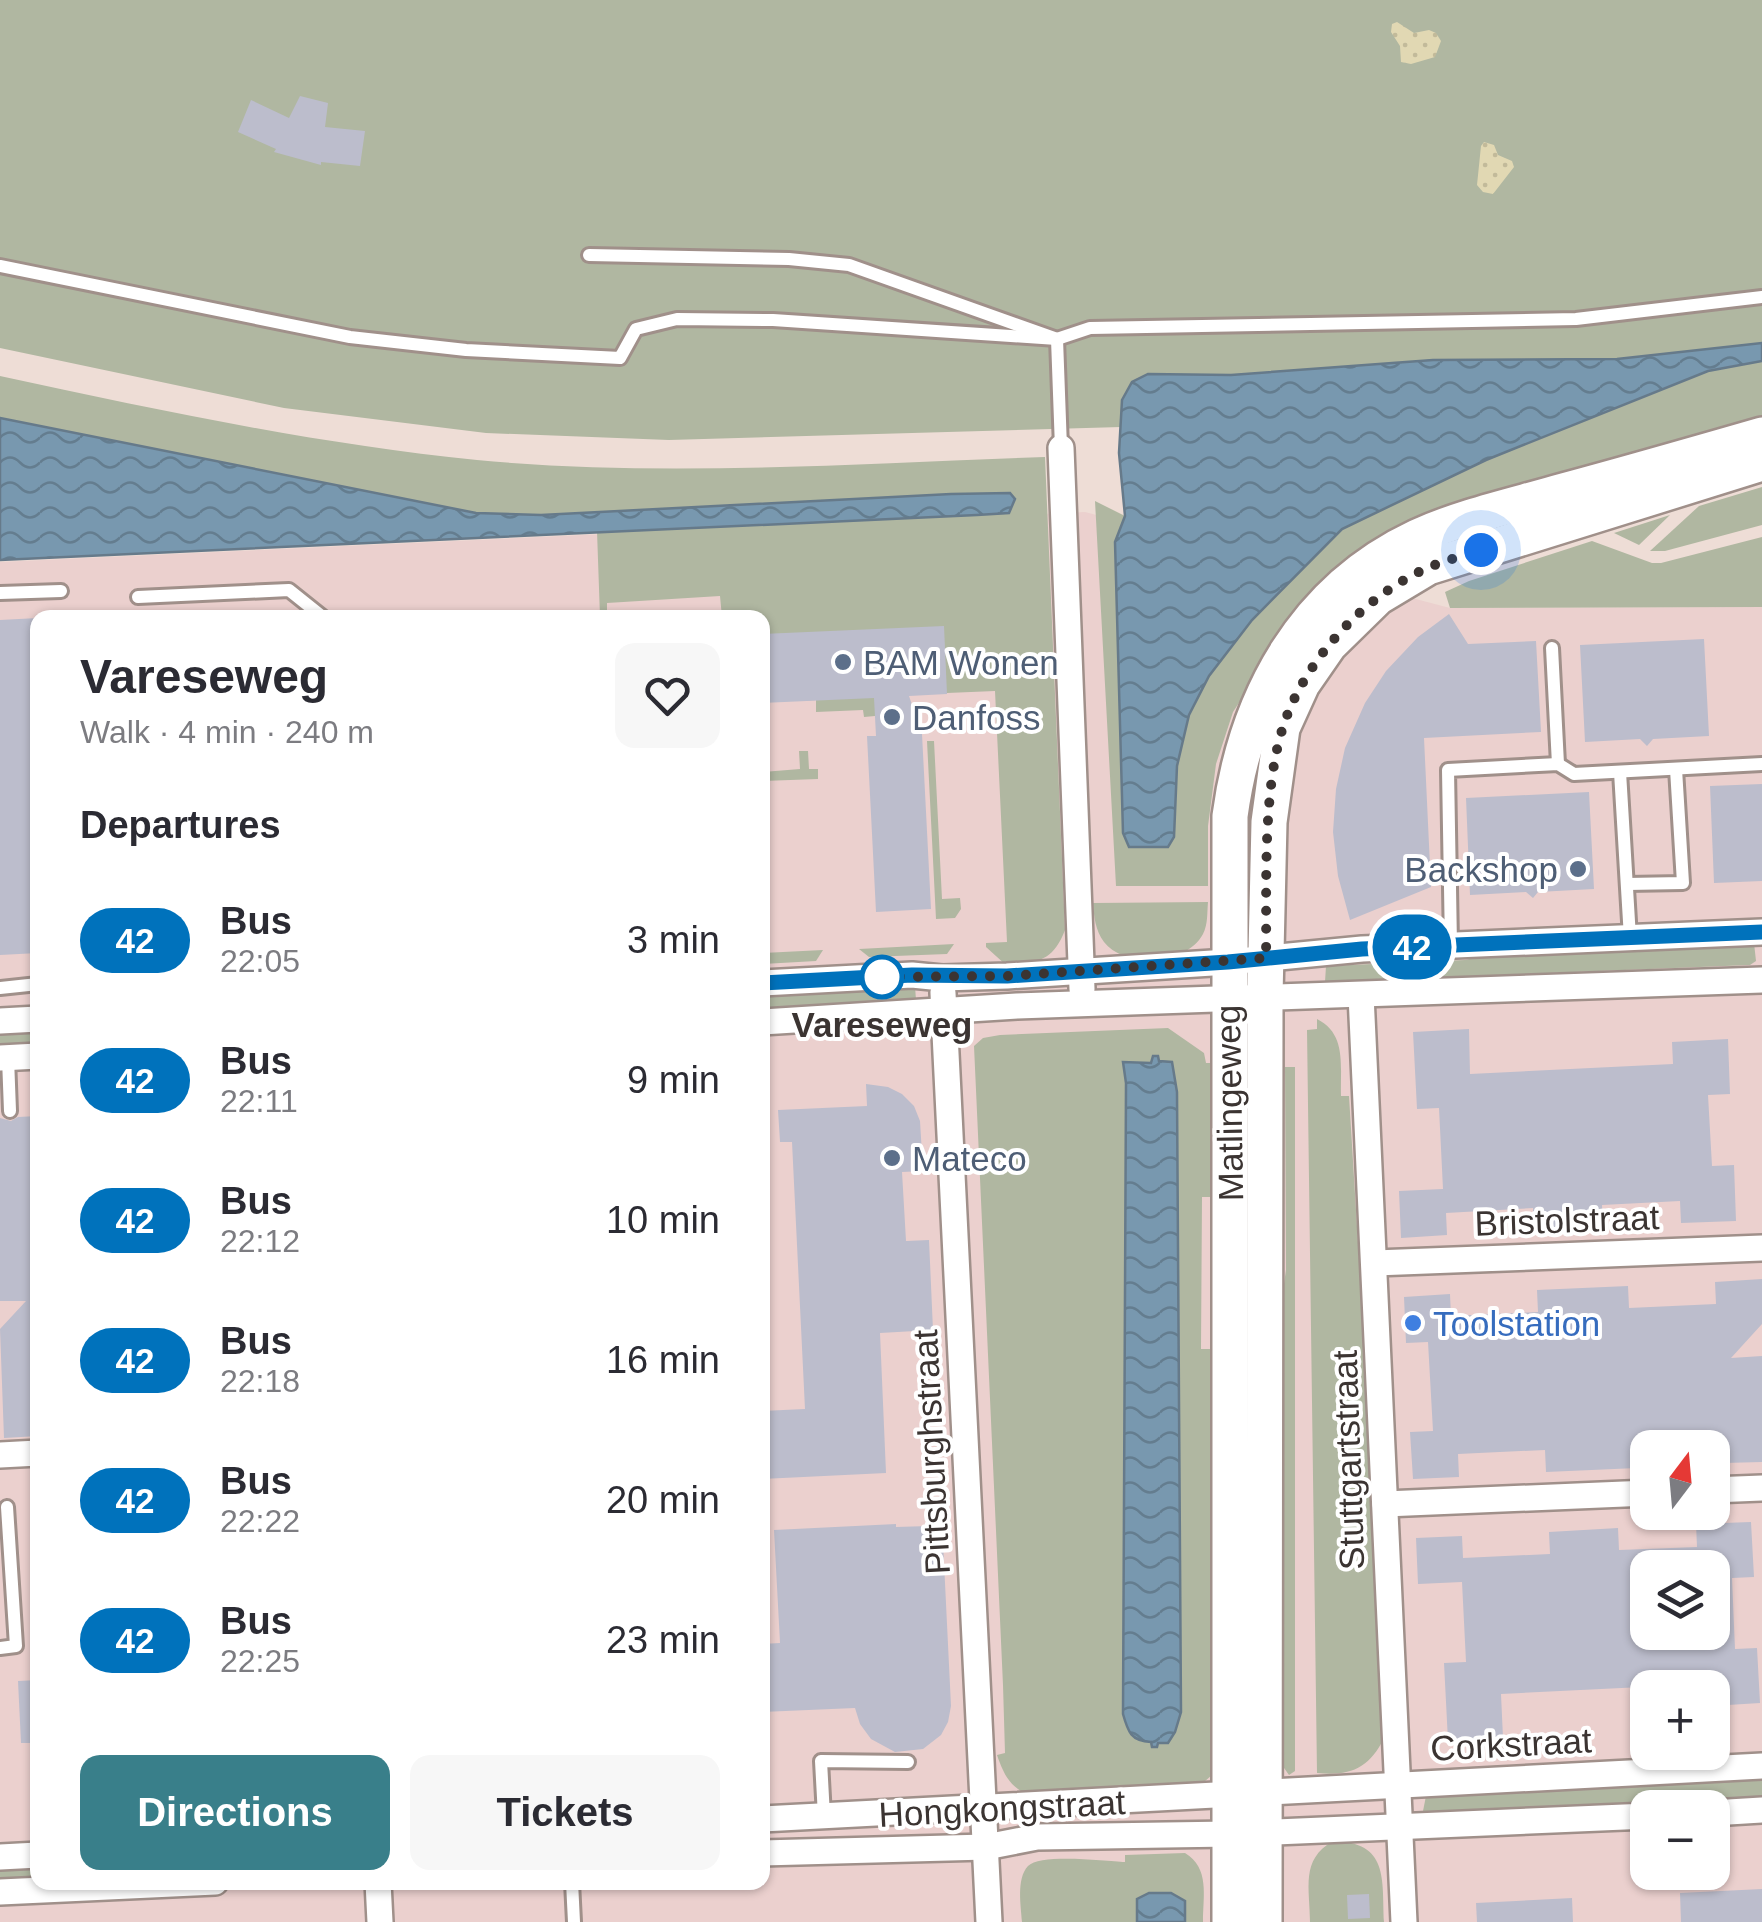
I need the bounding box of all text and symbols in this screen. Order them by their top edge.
your location [1456,525,1506,575]
button: heart [615,643,720,748]
place label: BAM Wonen [863,643,1059,682]
text: Vareseweg [80,650,328,703]
marker: BAM Wonen [832,651,854,673]
place label: Danfoss [912,698,1040,737]
marker: Danfoss [881,706,903,728]
text: Walk · 4 min · 240 m [80,714,374,750]
text: Departures [80,804,281,846]
place label: Backshop [1404,850,1558,889]
marker: Backshop [1567,858,1589,880]
text: Bus [220,900,292,942]
line badge: 42 [1367,914,1457,980]
text: 3 min [627,919,720,961]
text: 42 [116,921,154,960]
text: 42 [1393,928,1431,967]
text: 22:05 [220,943,300,979]
marker: Vareseweg [861,956,903,998]
street label: Matlingeweg [1208,1004,1250,1202]
place label: Vareseweg [792,1005,972,1044]
text: Bus [220,1040,292,1082]
text: 9 min [627,1059,720,1101]
text: 42 [116,1061,154,1100]
text: 22:11 [220,1083,298,1119]
place label: Mateco [912,1139,1027,1178]
marker: Mateco [881,1147,903,1169]
text: Bus [220,1180,292,1222]
street label: Bristolstraat [1474,1197,1660,1243]
text: 10 min [606,1199,720,1241]
text: 42 [116,1201,154,1240]
text: 22:12 [220,1223,300,1259]
place label: Toolstation [1433,1304,1600,1343]
marker: Toolstation [1402,1312,1424,1334]
text: Bus [220,1320,292,1362]
street label: Pittsburghstraat [905,1328,957,1575]
text: 16 min [606,1339,720,1381]
text: 42 [116,1341,154,1380]
street label: Stuttgartstraat [1325,1349,1371,1571]
text: 22:18 [220,1363,300,1399]
north arrow [1630,1430,1730,1530]
map controls [1630,1430,1730,1890]
text: Bus [220,1460,292,1502]
text: 20 min [606,1479,720,1521]
text: 42 [116,1481,154,1520]
text: 22:22 [220,1503,300,1539]
button: layers [1630,1550,1730,1650]
text: Bus [220,1600,292,1642]
text: 23 min [606,1619,720,1661]
text: 42 [116,1621,154,1660]
text: 22:25 [220,1643,300,1679]
button: + [1630,1670,1730,1770]
street label: Corkstraat [1429,1720,1593,1768]
button: Directions [80,1755,390,1870]
button: Tickets [410,1755,720,1870]
street label: Hongkongstraat [878,1782,1127,1834]
button: − [1630,1790,1730,1890]

